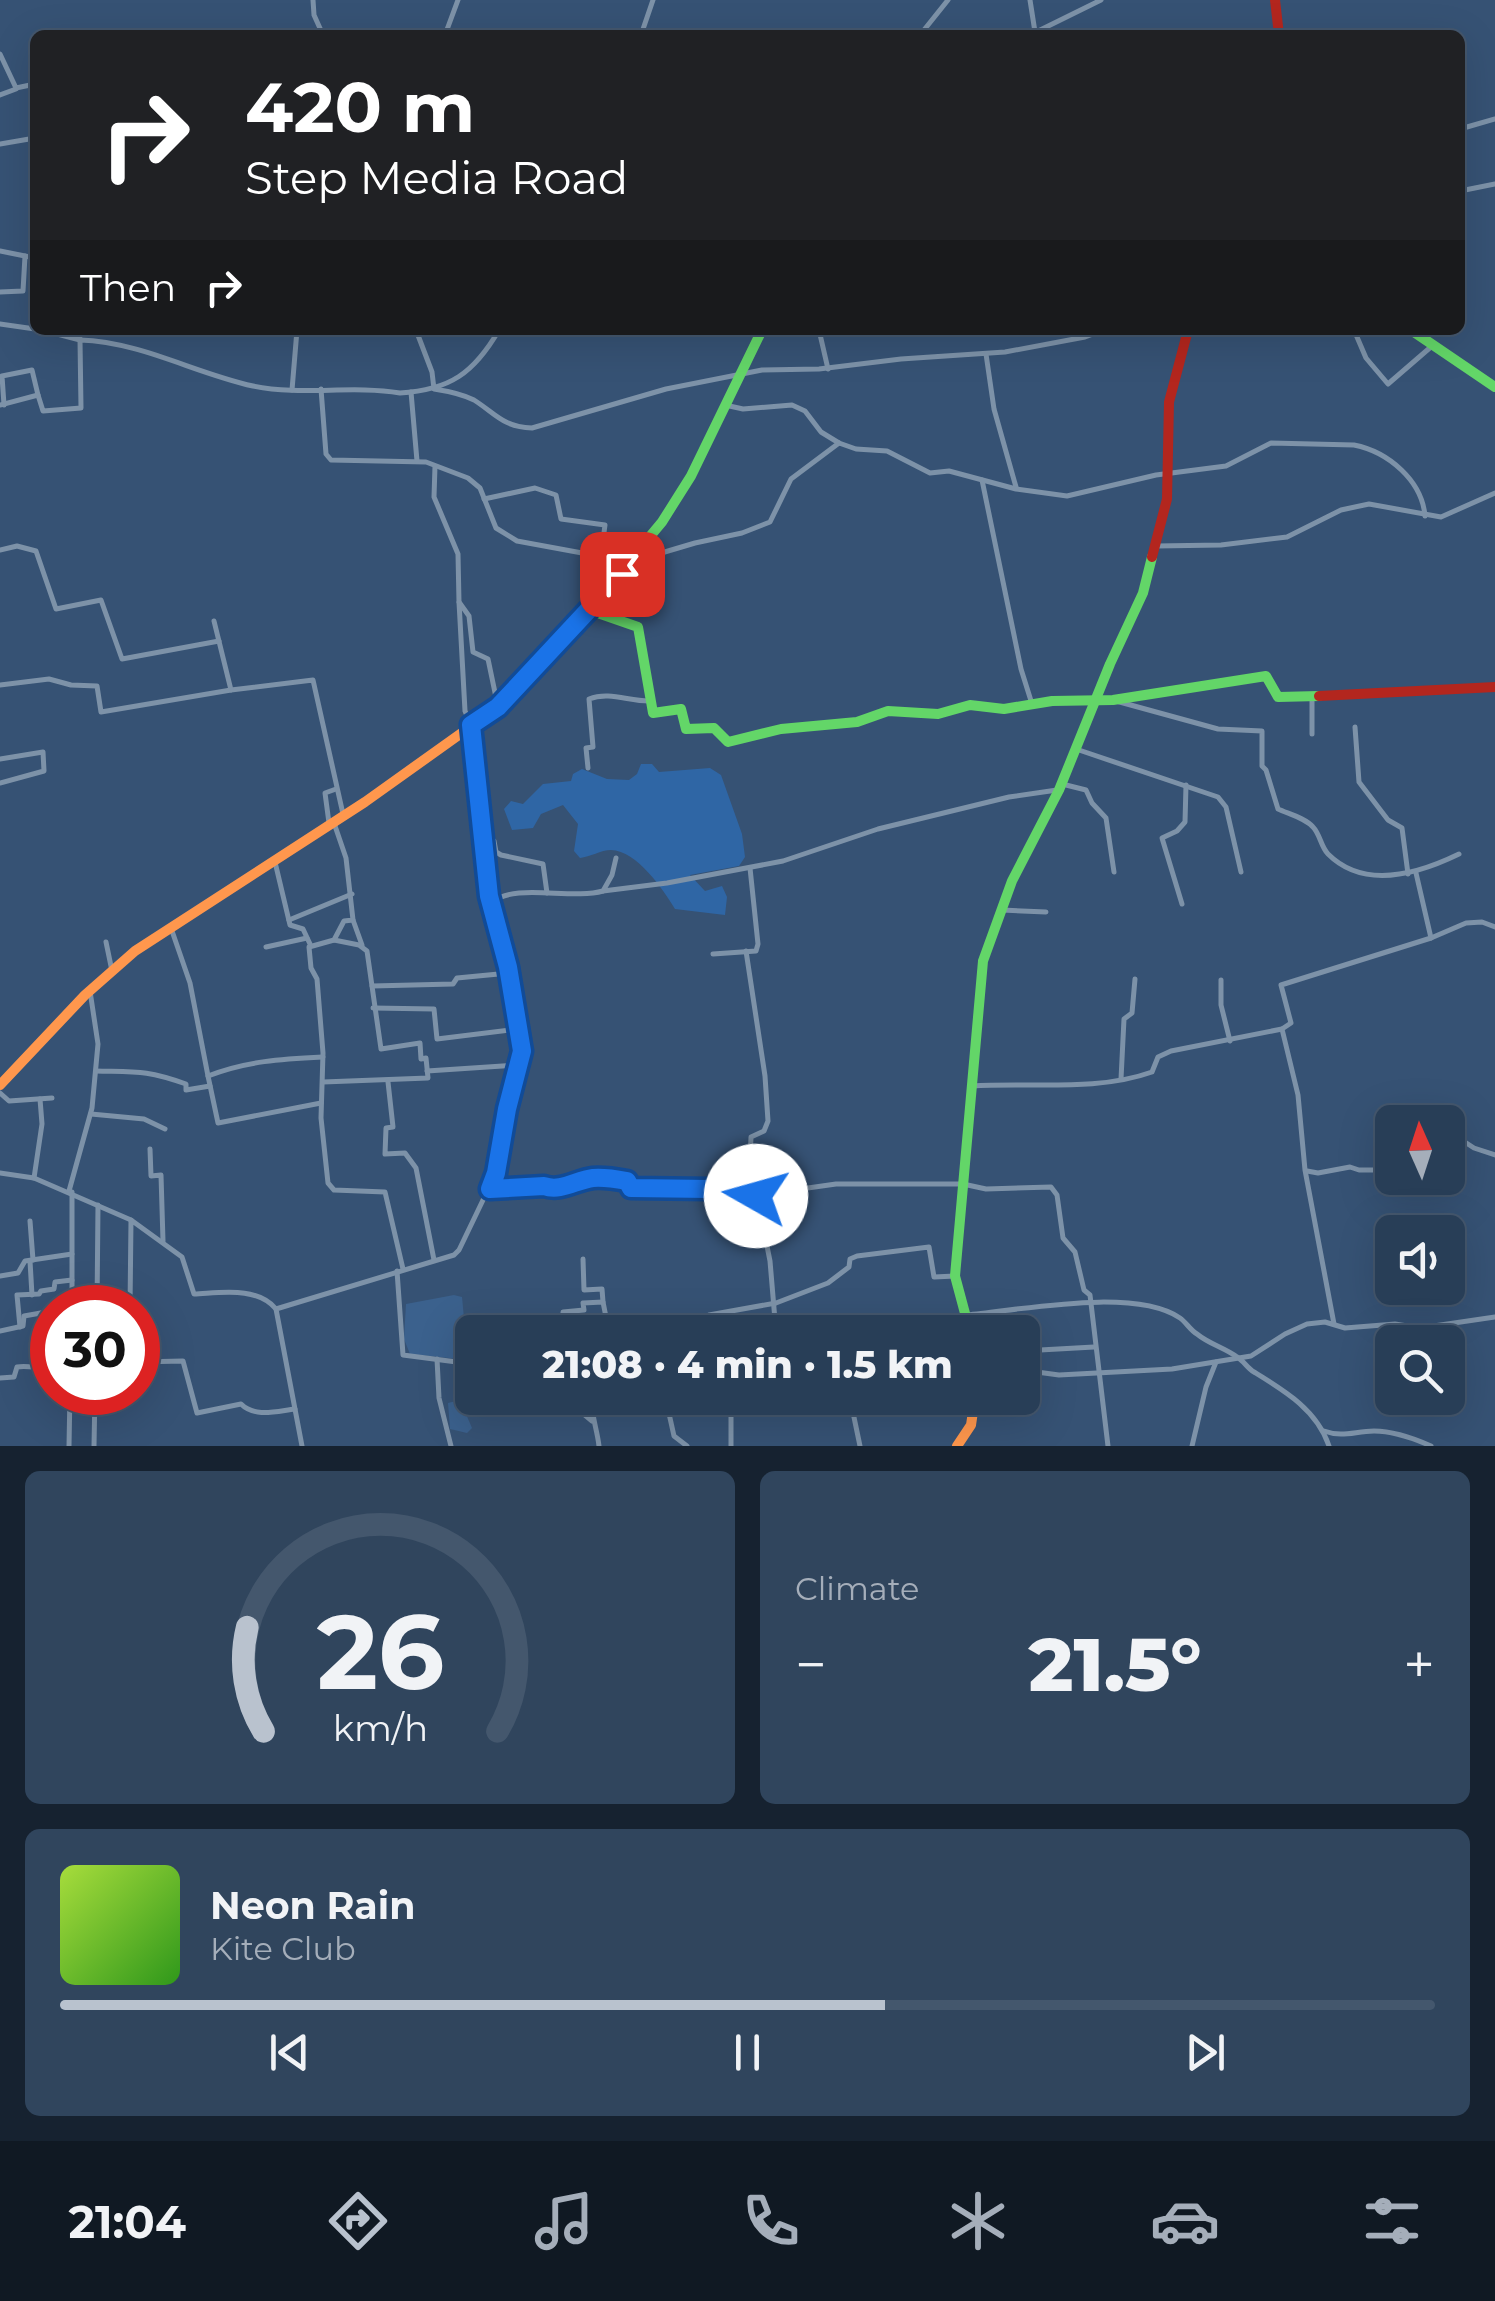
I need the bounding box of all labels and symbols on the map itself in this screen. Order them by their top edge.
pin [580,532,665,617]
north arrow [1375,1105,1465,1195]
position arrow [704,1144,808,1248]
speed limit sign: 30 [30,1285,160,1415]

